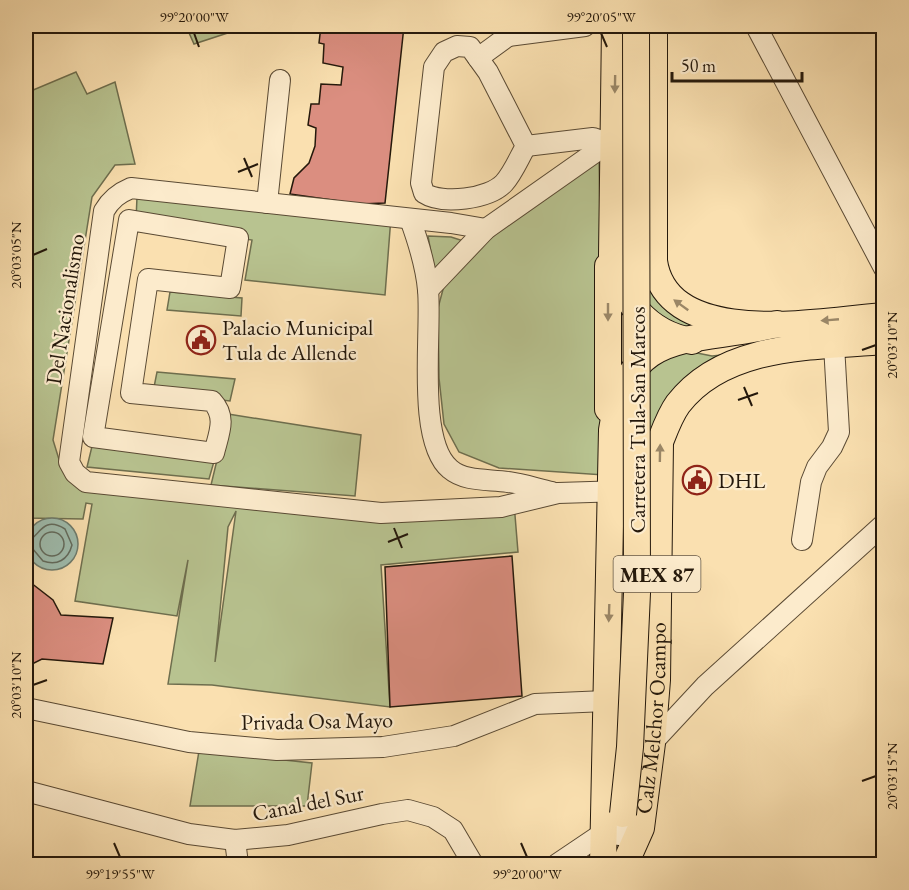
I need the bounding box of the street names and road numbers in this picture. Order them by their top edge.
street label: Del Nacionalismo [39,231,91,387]
street label: Carretera Tula-San Marcos [623,306,652,534]
road number: MEX 87 [614,556,700,592]
street label: Calz Melchor Ocampo [628,622,672,816]
street label: Privada Osa Mayo [241,705,393,737]
street label: Canal del Sur [250,778,367,828]

